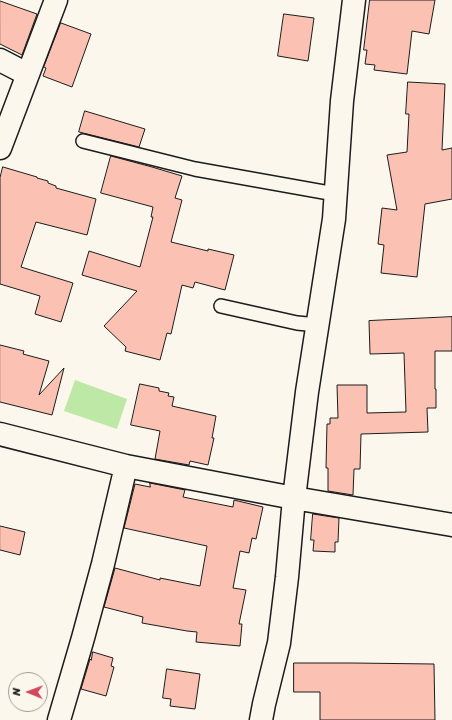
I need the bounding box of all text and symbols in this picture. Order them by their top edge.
north arrow [8,672,48,712]
text: N [7,688,26,696]

